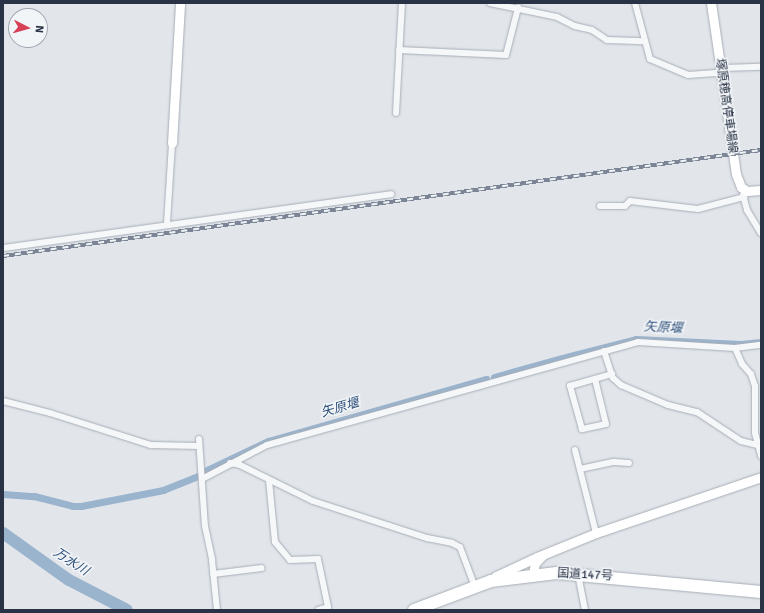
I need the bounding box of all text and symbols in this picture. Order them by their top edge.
north arrow [8,8,48,48]
text: N [33,25,46,34]
street label: 塚原穂高停車場線 [712,57,740,155]
water label: 矢原堰 [643,319,683,337]
water label: 矢原堰 [319,395,361,421]
water label: 万水川 [50,545,92,579]
street label: 国道147号 [557,566,613,584]

